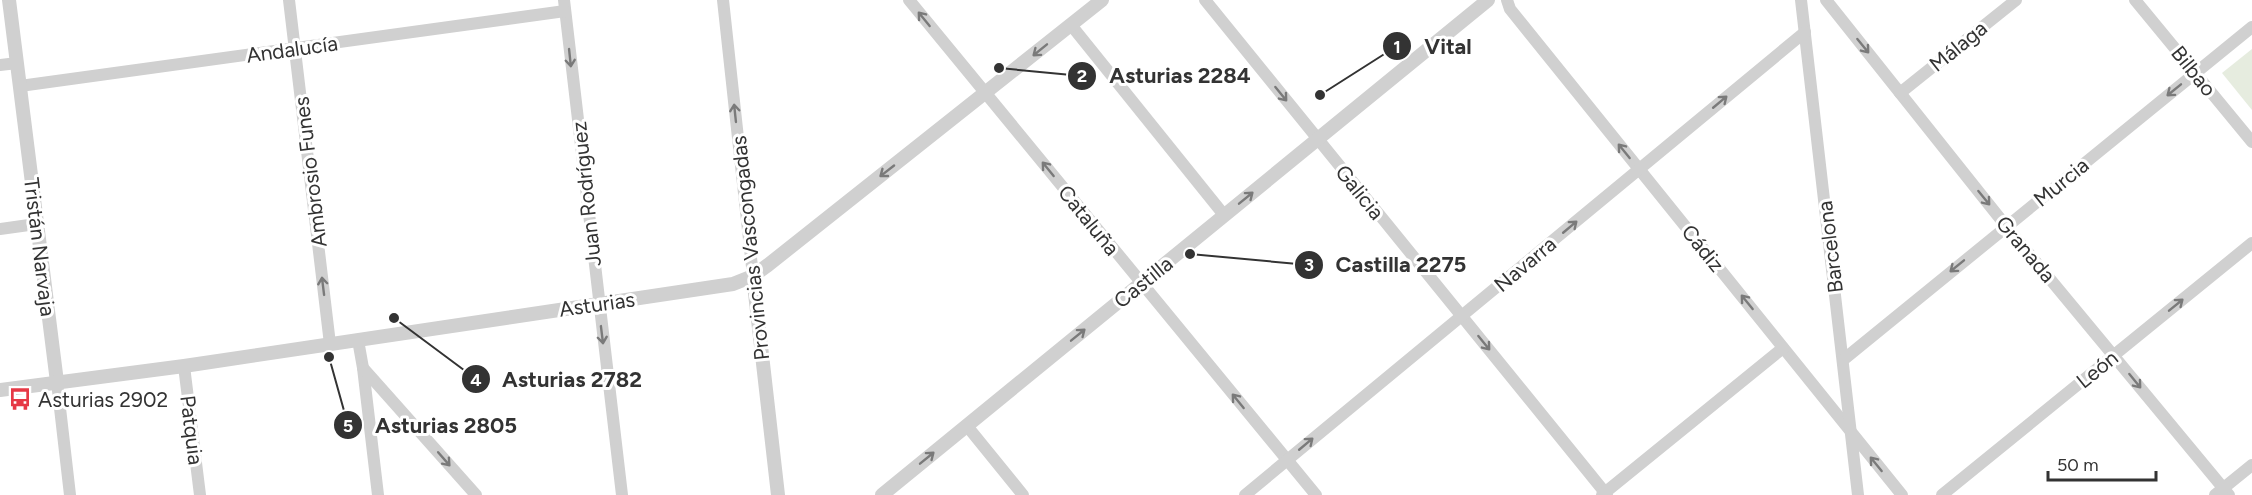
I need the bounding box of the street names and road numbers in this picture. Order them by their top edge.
street label: Málaga [1924,15,1992,77]
street label: Andalucía [245,30,339,68]
street label: Bilbao [2166,41,2222,101]
street label: Ambrosio Funes [288,95,332,249]
street label: Juan Rodríguez [566,120,606,268]
street label: Provincias Vascongadas [726,134,774,362]
street label: Murcia [2028,152,2094,212]
street label: Galicia [1330,160,1390,224]
street label: Tristán Narvaja [19,176,61,318]
street label: Cataluña [1053,180,1125,260]
street label: Barcelona [1812,199,1848,295]
street label: Granada [1991,211,2061,287]
street label: Cádiz [1677,219,1729,277]
street label: Navarra [1489,231,1561,297]
street label: Castilla [1109,251,1177,313]
street label: Asturias [558,286,636,322]
street label: León [2071,345,2123,393]
street label: Patquia [175,394,209,466]

